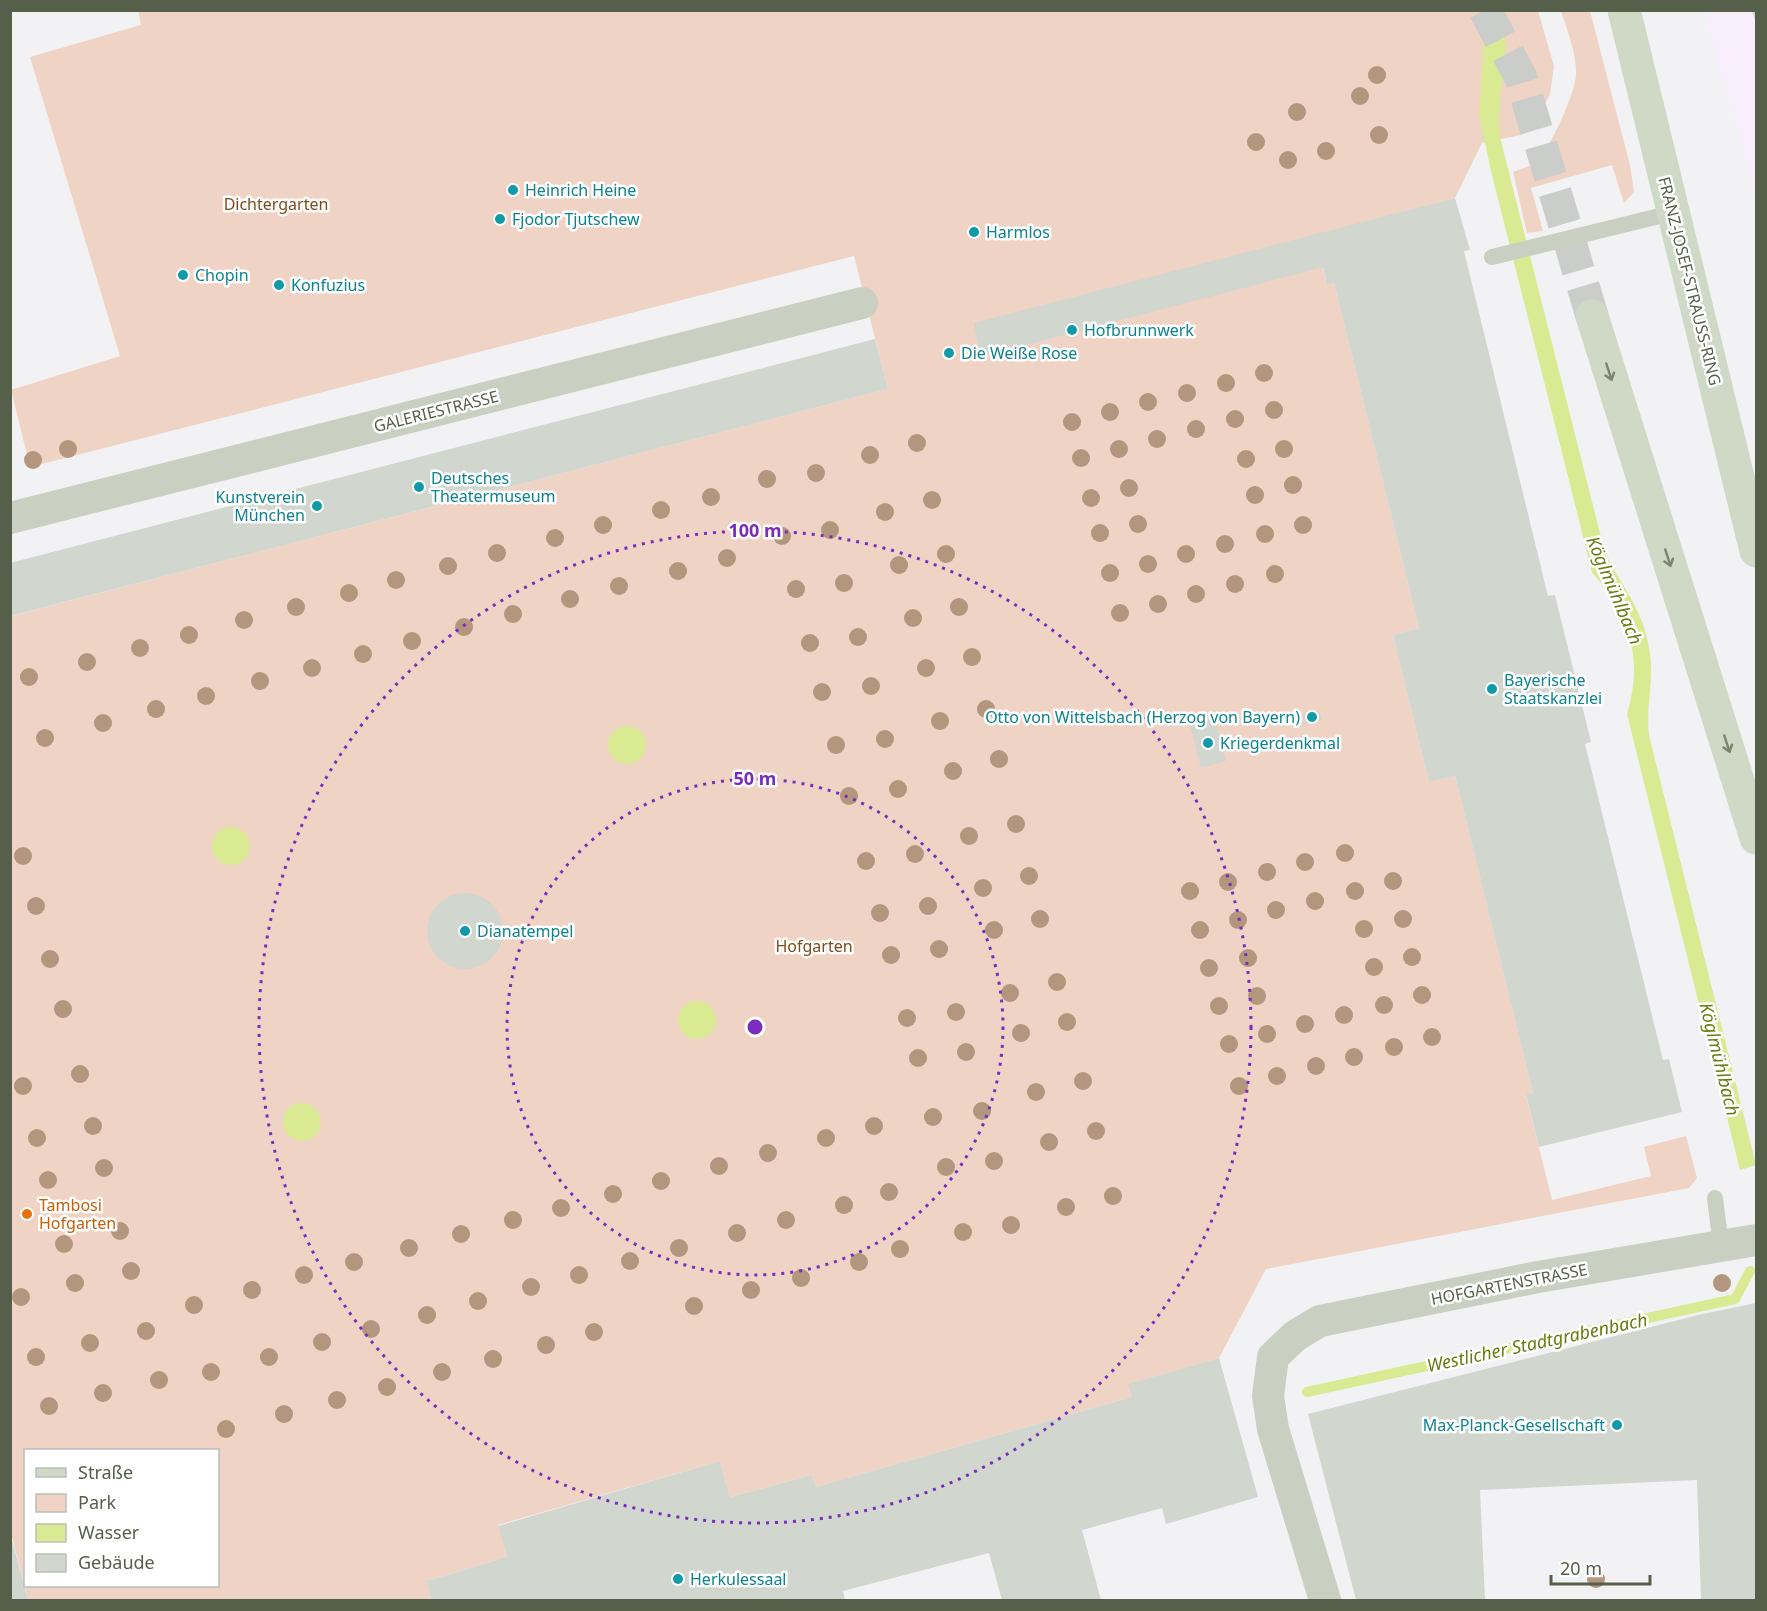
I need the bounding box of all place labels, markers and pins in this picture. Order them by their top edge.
place label: Heinrich Heine [525,179,636,201]
marker: Heinrich Heine [506,183,520,197]
place label: Fjodor Tjutschew [512,208,640,230]
marker: Fjodor Tjutschew [493,212,507,226]
place label: Harmlos [986,221,1050,243]
marker: Harmlos [967,225,981,239]
place label: Chopin [195,264,249,286]
marker: Chopin [176,268,190,282]
place label: Konfuzius [291,274,365,296]
marker: Konfuzius [272,278,286,292]
place label: Hofbrunnwerk [1084,319,1194,341]
marker: Hofbrunnwerk [1065,323,1079,337]
place label: Die Weiße Rose [961,342,1077,364]
marker: Die Weiße Rose [942,346,956,360]
place label: Deutsches Theatermuseum [431,467,556,507]
marker: Deutsches Theatermuseum [412,480,426,494]
place label: Kunstverein München [215,486,305,526]
marker: Kunstverein München [310,499,324,513]
place label: Bayerische Staatskanzlei [1504,669,1602,709]
marker: Bayerische Staatskanzlei [1485,682,1499,696]
place label: Otto von Wittelsbach (Herzog von Bayern) [985,706,1300,728]
marker: Otto von Wittelsbach (Herzog von Bayern) [1305,710,1319,724]
place label: Kriegerdenkmal [1220,732,1340,754]
marker: Kriegerdenkmal [1201,736,1215,750]
place label: Dianatempel [477,920,573,942]
marker: Dianatempel [458,924,472,938]
centre of rings [745,1017,765,1037]
place label: Tambosi Hofgarten [39,1194,116,1234]
marker: Tambosi Hofgarten [20,1207,34,1221]
place label: Max-Planck-Gesellschaft [1423,1414,1605,1436]
marker: Max-Planck-Gesellschaft [1610,1418,1624,1432]
place label: Herkulessaal [690,1568,786,1590]
marker: Herkulessaal [671,1572,685,1586]

